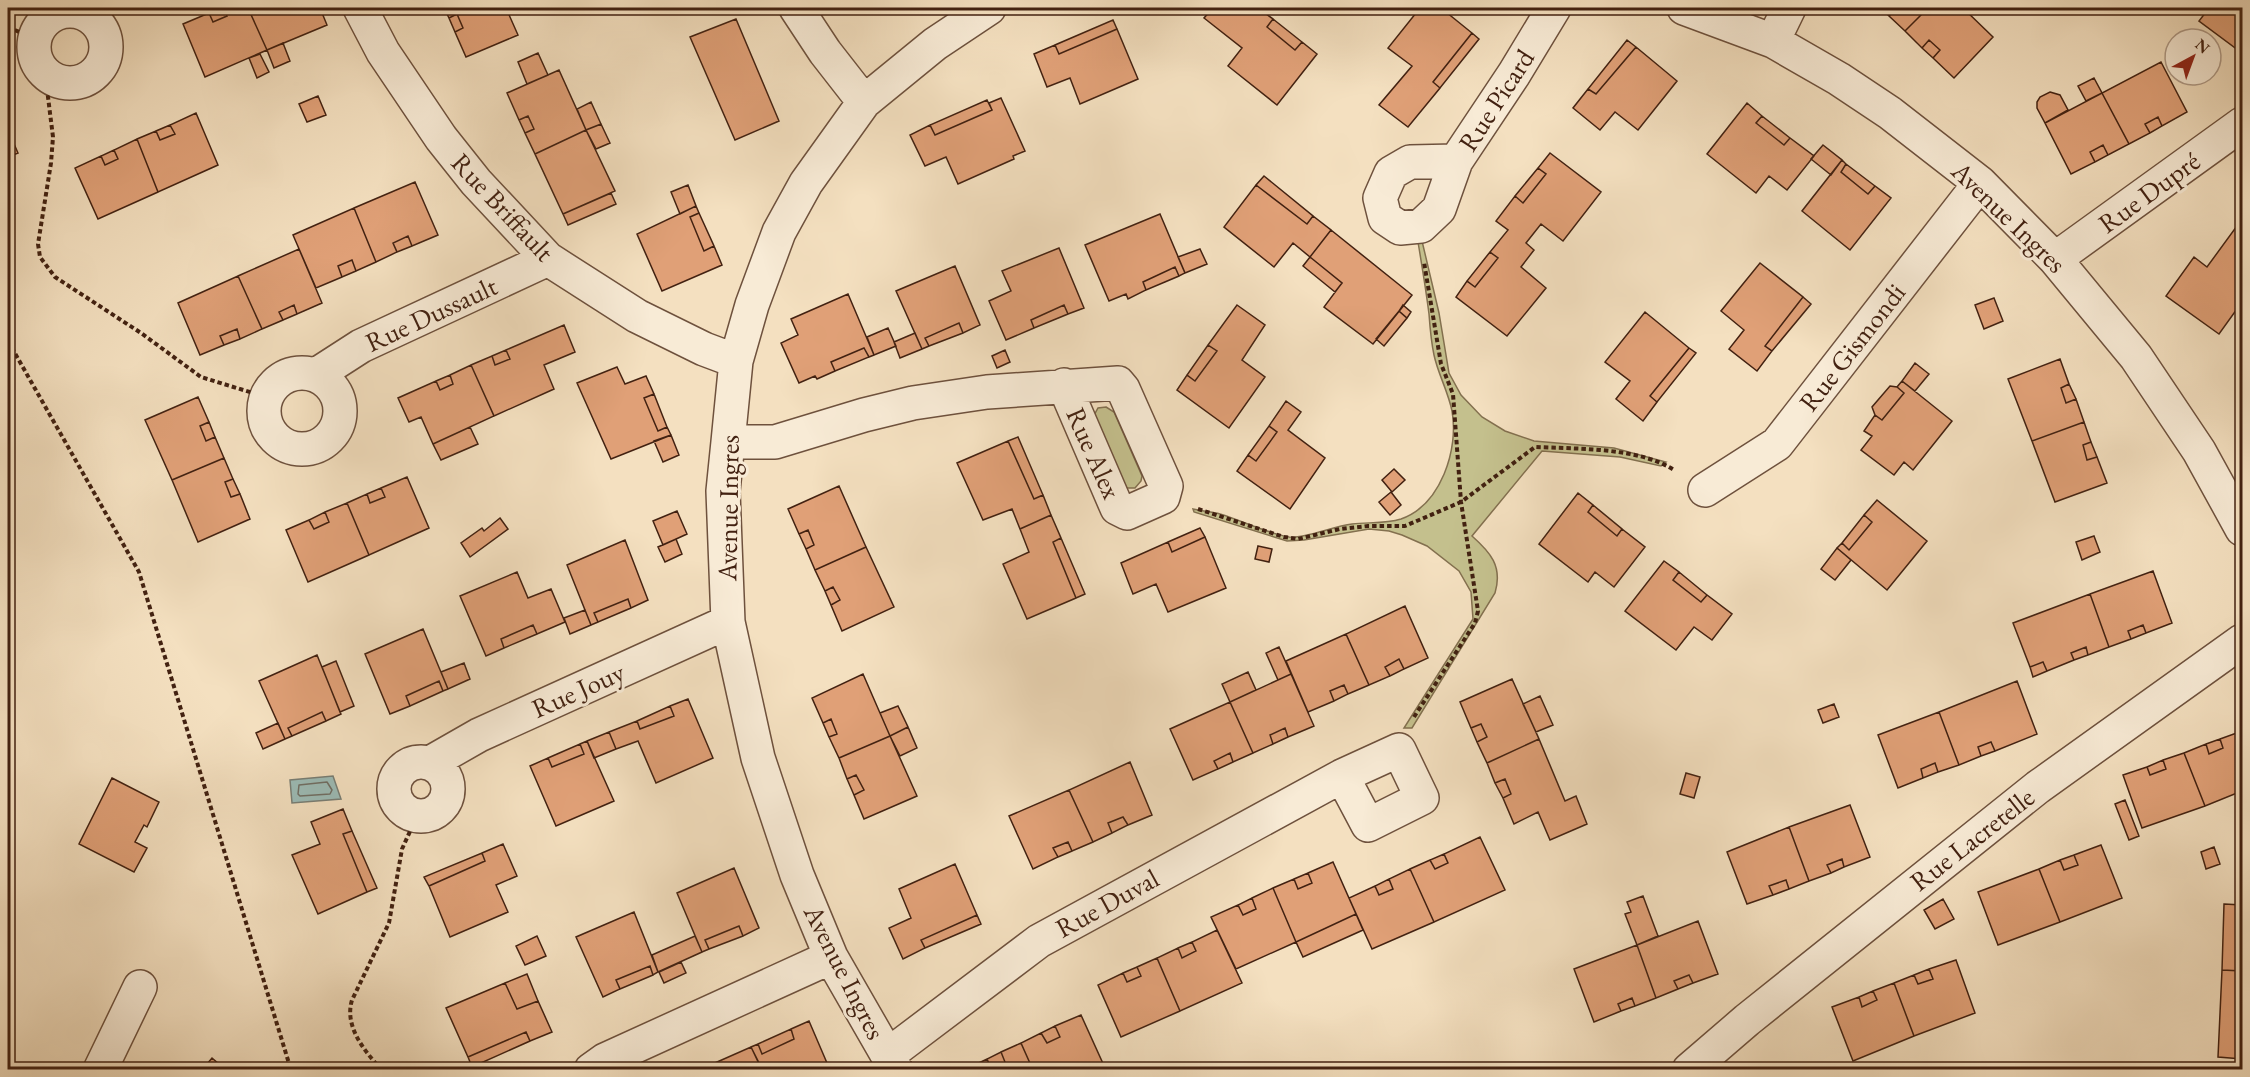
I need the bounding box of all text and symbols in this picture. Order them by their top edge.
north arrow [2163,27,2223,87]
text: N [2191,34,2214,58]
street label: Rue Picard [1450,42,1542,158]
street label: Rue Dupré [2091,143,2207,241]
street label: Rue Briffault [444,145,562,269]
street label: Avenue Ingres [1943,153,2074,280]
street label: Rue Dussault [360,268,503,360]
street label: Rue Gismondi [1791,276,1913,418]
street label: Rue Alex [1058,402,1130,504]
street label: Avenue Ingres [709,435,747,582]
street label: Rue Jouy [526,654,630,726]
street label: Rue Lacretelle [1903,779,2041,899]
street label: Rue Duval [1049,860,1165,946]
street label: Avenue Ingres [796,898,894,1045]

